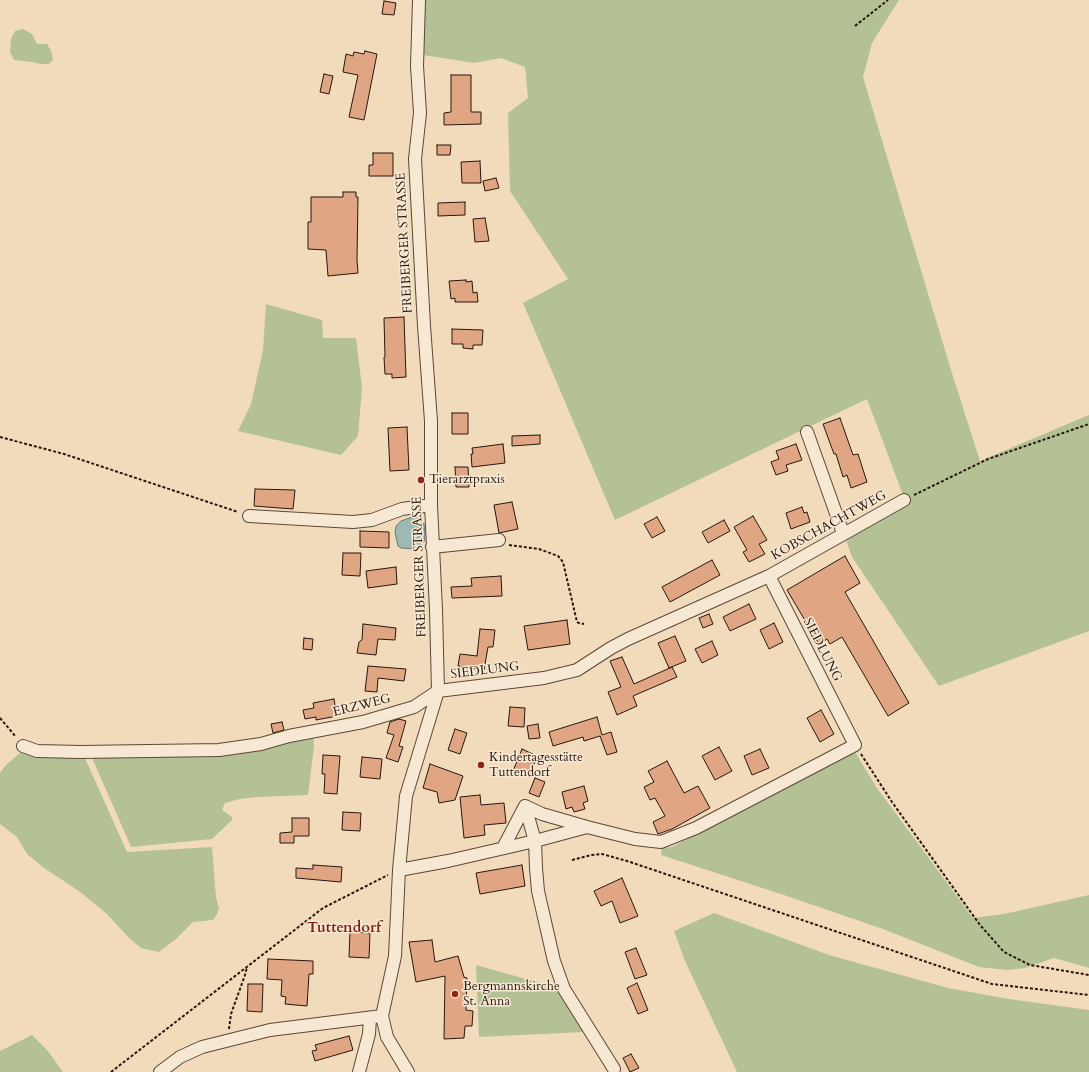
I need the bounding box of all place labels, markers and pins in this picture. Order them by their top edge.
place label: Tierarztpraxis [429,472,505,488]
marker: Tierarztpraxis [416,475,426,485]
place label: Kindertagesstätte Tuttendorf [489,750,583,781]
marker: Kindertagesstätte Tuttendorf [476,760,486,770]
place label: Bergmannskirche St. Anna [463,979,560,1010]
marker: Bergmannskirche St. Anna [450,989,460,999]

